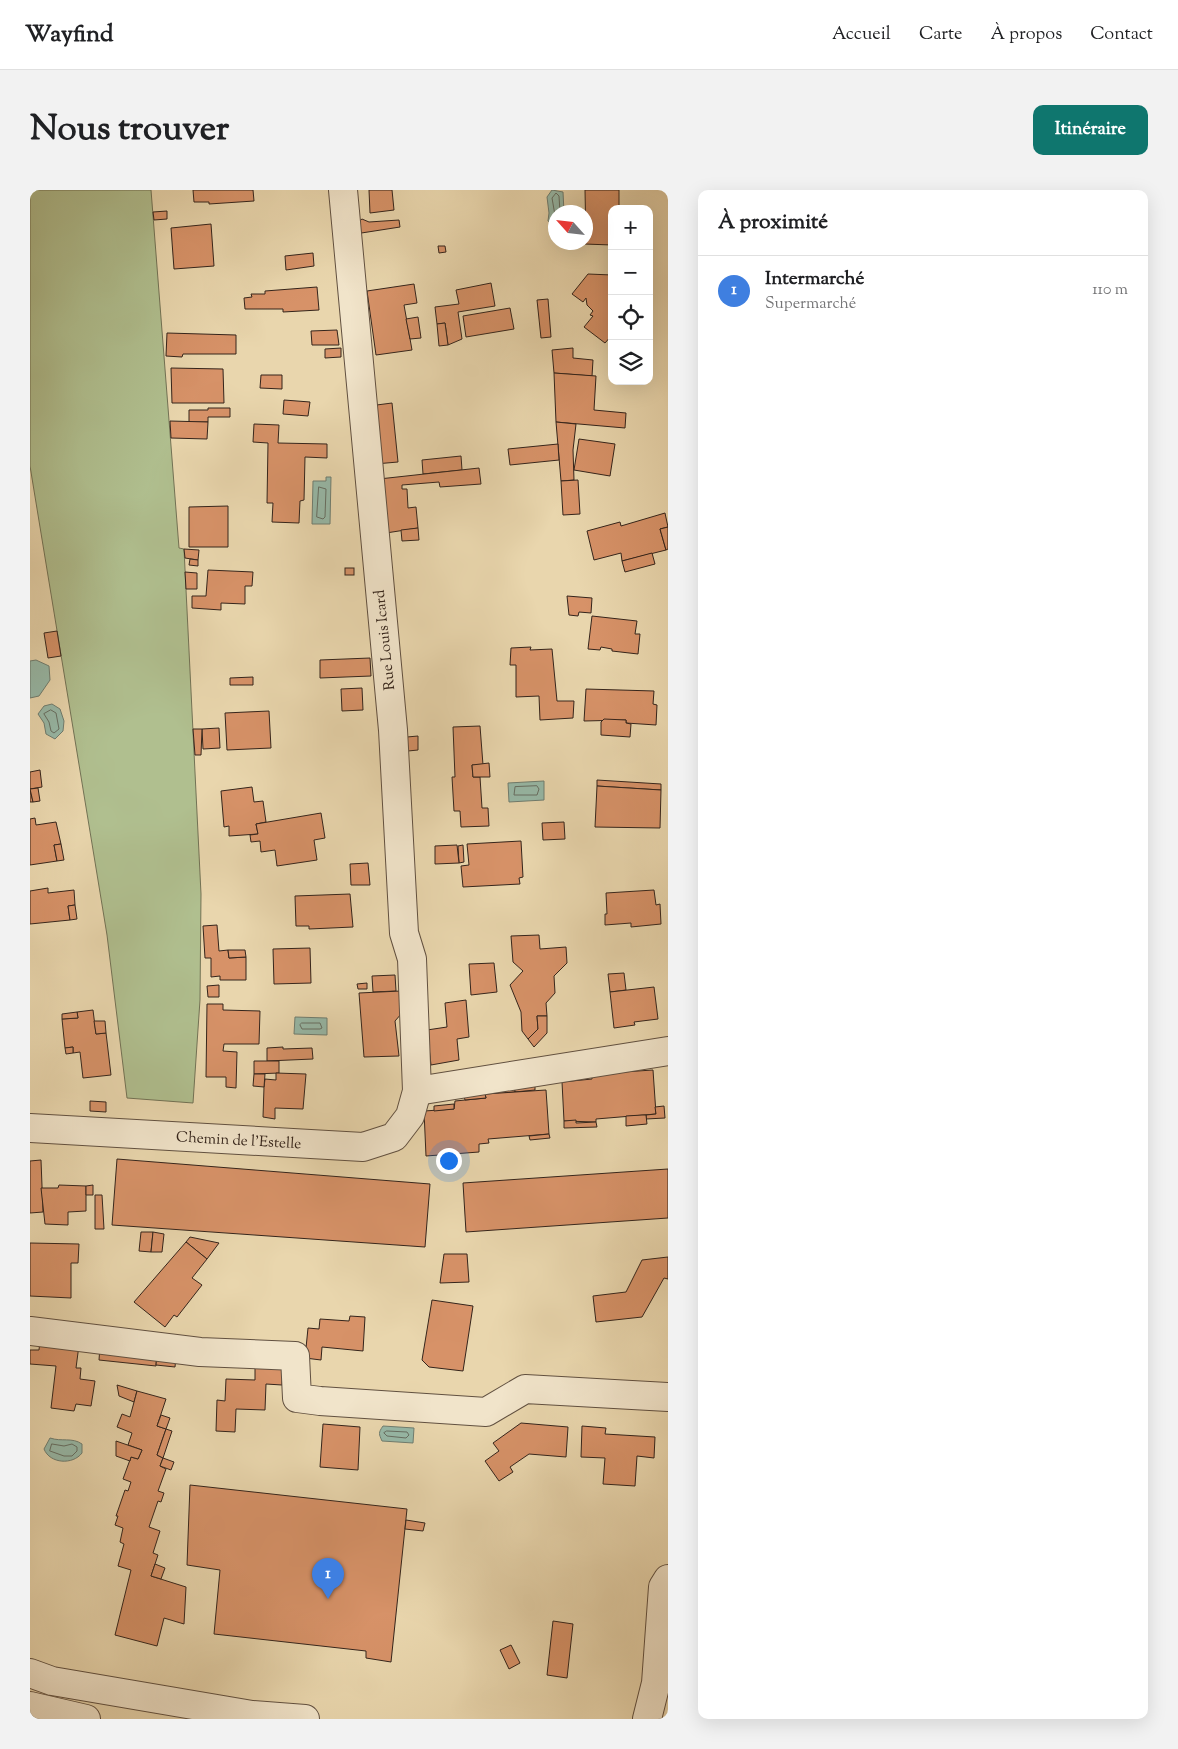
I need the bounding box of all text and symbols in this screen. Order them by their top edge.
text: Wayfind [25,18,113,52]
text: Accueil [832,22,891,48]
text: Carte [919,22,963,48]
text: À propos [991,22,1062,48]
text: Contact [1090,22,1153,48]
text: Nous trouver [30,105,229,156]
button: Itinéraire [1033,105,1148,155]
north arrow [548,205,593,250]
map controls [608,205,653,385]
button: + [608,205,653,250]
text: À proximité [718,208,828,238]
button: − [608,250,653,295]
text: Intermarché [765,266,864,293]
text: 1 [731,279,737,302]
text: 110 m [1092,279,1128,302]
text: Supermarché [765,293,856,316]
button: locate [608,295,653,340]
button: layers [608,340,653,385]
street label: Rue Louis Icard [370,588,401,691]
street label: Chemin de l'Estelle [175,1127,302,1155]
your location [436,1148,462,1174]
pin: 1 [312,1558,344,1599]

